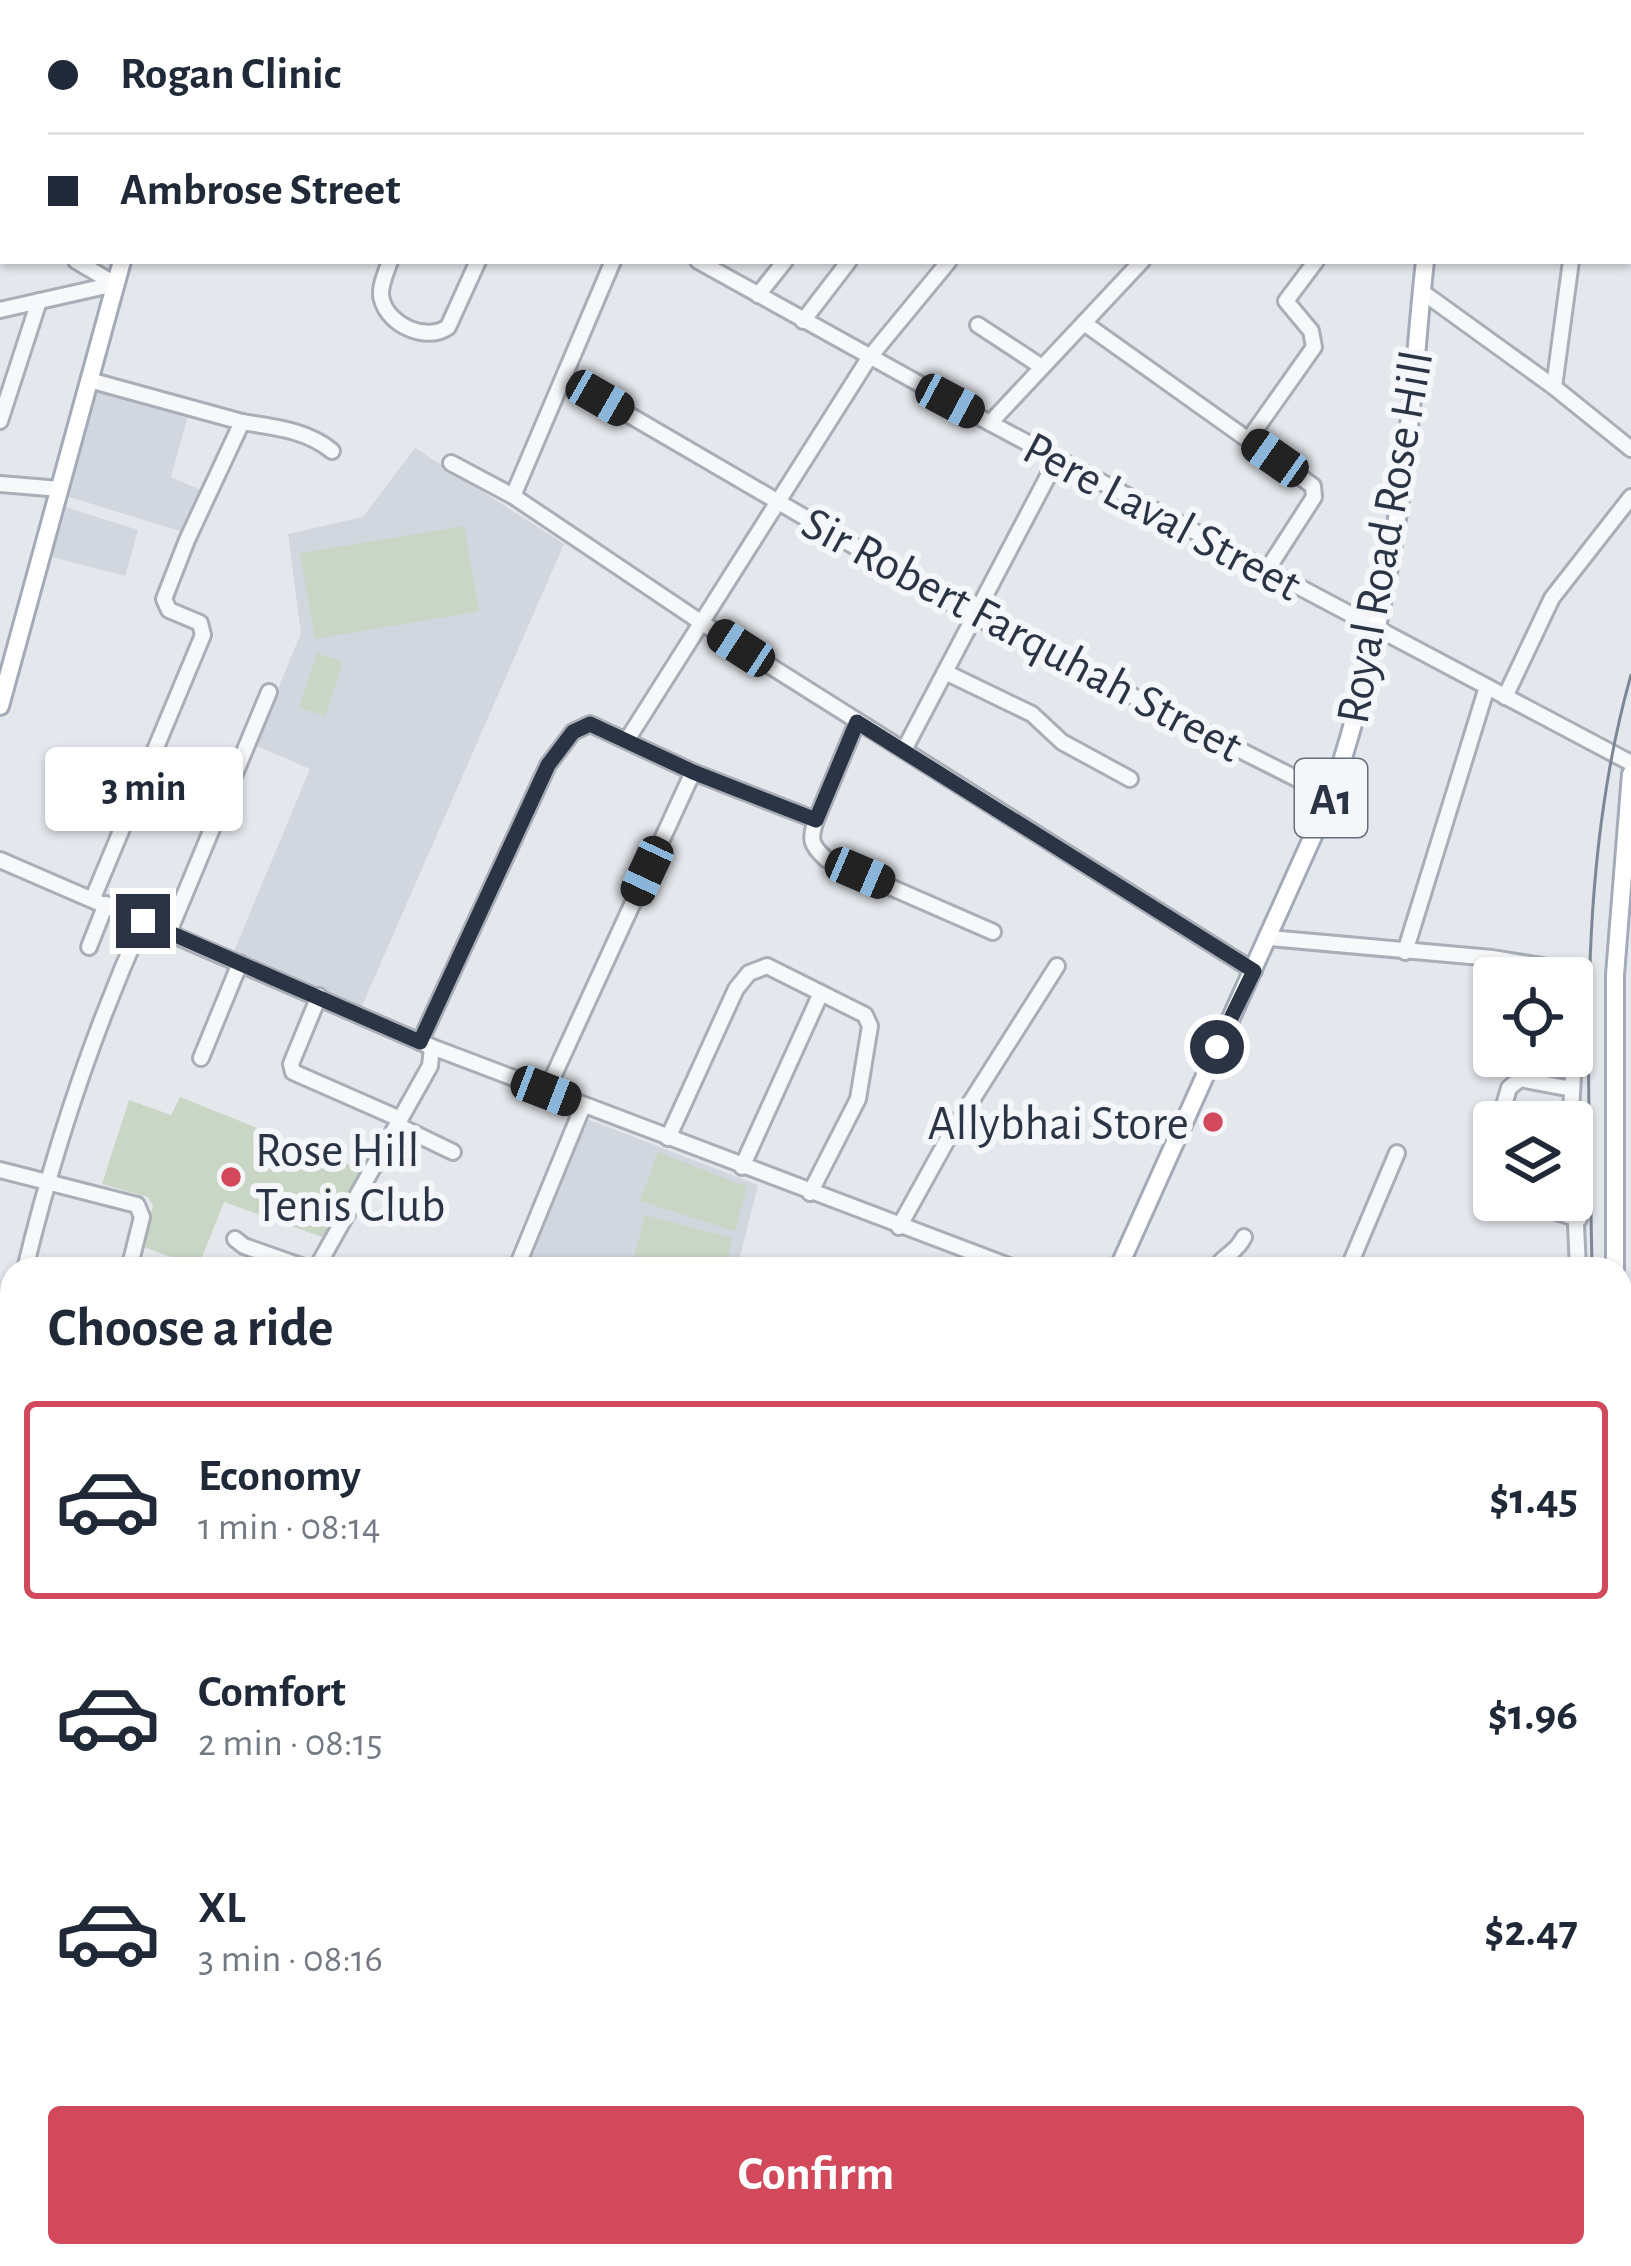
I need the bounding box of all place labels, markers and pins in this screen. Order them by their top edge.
place label: Allybhai Store [928,1101,1189,1149]
marker: Allybhai Store [1200,1109,1226,1135]
place label: Rose Hill Tenis Club [255,1128,446,1231]
marker: Rose Hill Tenis Club [218,1164,244,1190]

